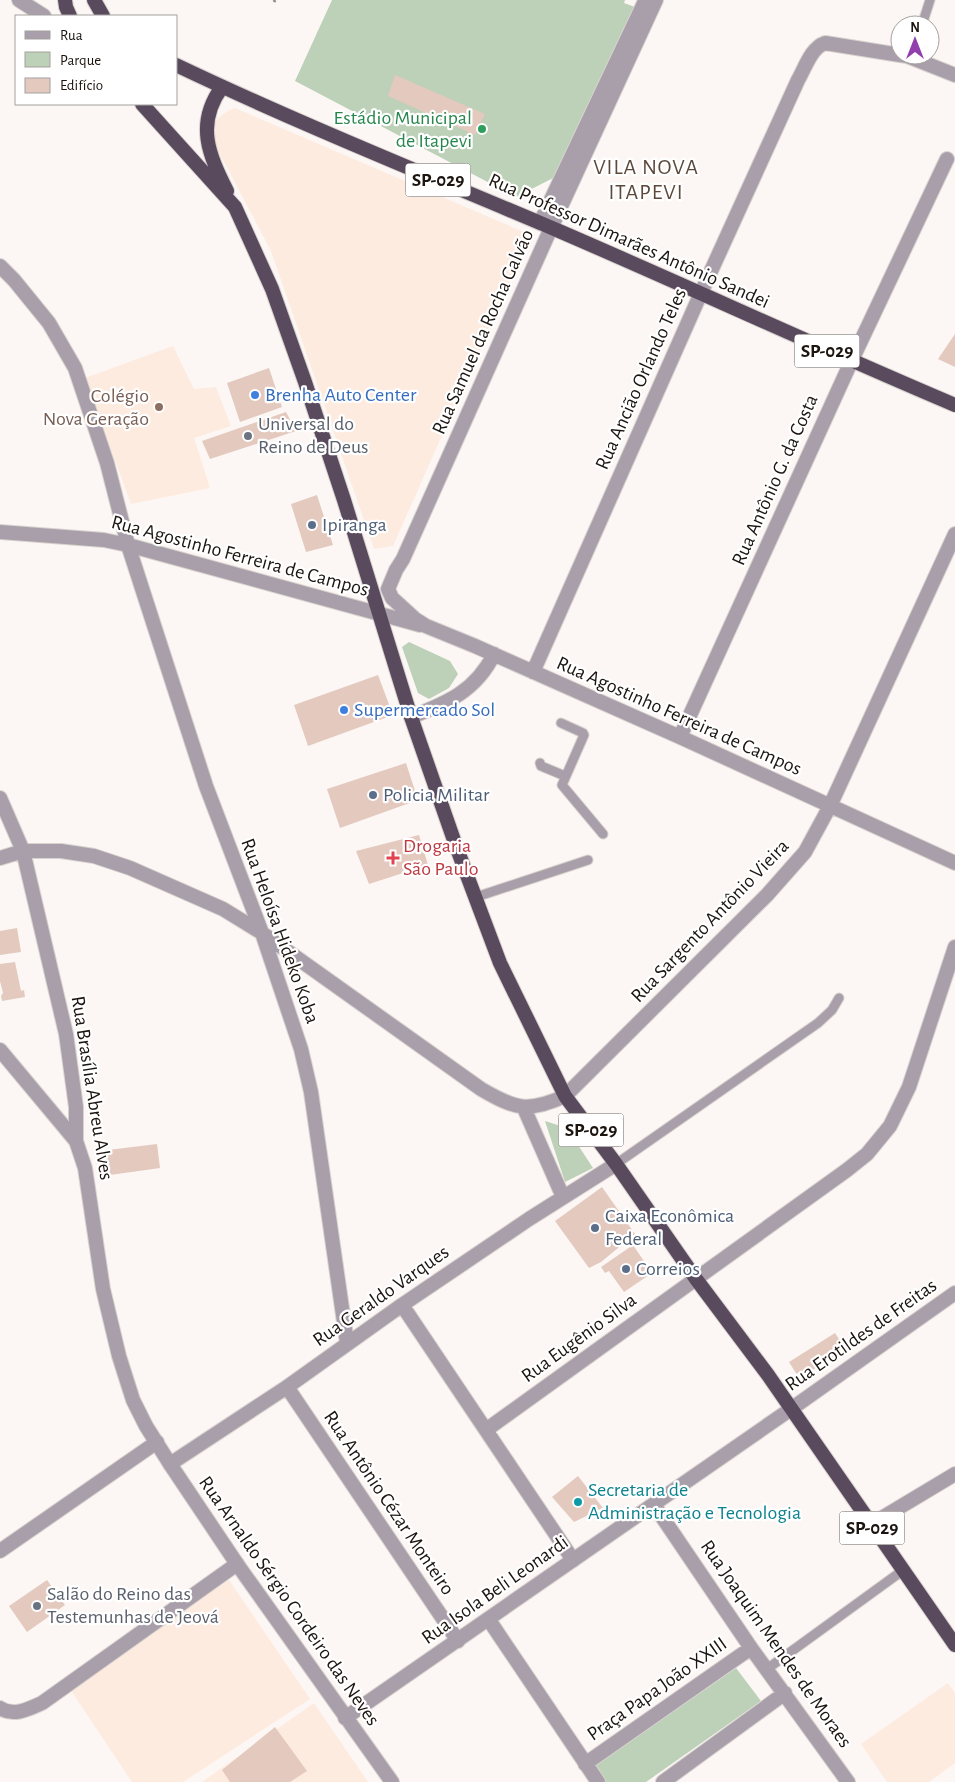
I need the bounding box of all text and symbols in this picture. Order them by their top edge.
legend [15,15,178,105]
north arrow [890,15,940,65]
text: N [910,21,920,35]
text: Rua [60,28,83,43]
text: Parque [60,53,101,68]
text: Edifício [60,78,103,93]
place label: Estádio Municipal de Itapevi [334,108,472,151]
marker: Estádio Municipal de Itapevi [476,123,488,135]
district label: VILA NOVA ITAPEVI [593,156,699,203]
road number: SP-029 [406,164,470,196]
street label: Rua Professor Dimarães Antônio Sandei [486,170,772,312]
street label: Rua Samuel da Rocha Galvão [429,227,537,437]
street label: Rua Ancião Orlando Teles [592,285,690,473]
road number: SP-029 [794,334,860,368]
place label: Brenha Auto Center [265,385,417,405]
place label: Colégio Nova Geração [43,386,149,429]
marker: Brenha Auto Center [249,389,261,401]
street label: Rua Antônio G. da Costa [728,392,822,568]
marker: Colégio Nova Geração [153,401,165,413]
place label: Universal do Reino de Deus [258,414,369,457]
marker: Universal do Reino de Deus [242,430,254,442]
street label: Rua Agostinho Ferreira de Campos [109,512,371,600]
place label: Ipiranga [322,515,387,535]
marker: Ipiranga [306,519,318,531]
street label: Rua Agostinho Ferreira de Campos [554,653,804,779]
place label: Supermercado Sol [354,700,495,720]
marker: Supermercado Sol [338,704,350,716]
place label: Policia Militar [383,785,490,805]
marker: Policia Militar [367,789,379,801]
street label: Rua Heloísa Hideko Koba [237,836,323,1026]
place label: Drogaria São Paulo [403,836,478,879]
street label: Rua Sargento Antônio Vieira [627,836,793,1006]
marker: Drogaria São Paulo [387,852,399,864]
street label: Rua Brasília Abreu Alves [68,995,116,1181]
road number: SP-029 [558,1114,624,1146]
place label: Caixa Econômica Federal [605,1206,734,1249]
marker: Caixa Econômica Federal [589,1222,601,1234]
street label: Rua Geraldo Varques [309,1242,453,1350]
place label: Correios [636,1259,700,1279]
marker: Correios [620,1263,632,1275]
street label: Rua Erotildes de Freitas [782,1275,940,1395]
street label: Rua Eugênio Silva [518,1290,640,1386]
street label: Rua Antônio Cézar Monteiro [320,1407,458,1599]
street label: Rua Arnaldo Sérgio Cordeiro das Neves [195,1473,383,1729]
place label: Secretaria de Administração e Tecnologia [588,1480,801,1523]
marker: Secretaria de Administração e Tecnologia [572,1496,584,1508]
road number: SP-029 [840,1512,904,1545]
street label: Rua Isola Beli Leonardi [418,1532,572,1648]
street label: Rua Joaquim Mendes de Moraes [697,1537,855,1751]
place label: Salão do Reino das Testemunhas de Jeová [47,1584,219,1627]
marker: Salão do Reino das Testemunhas de Jeová [31,1600,43,1612]
street label: Praça Papa João XXIII [584,1633,730,1745]

